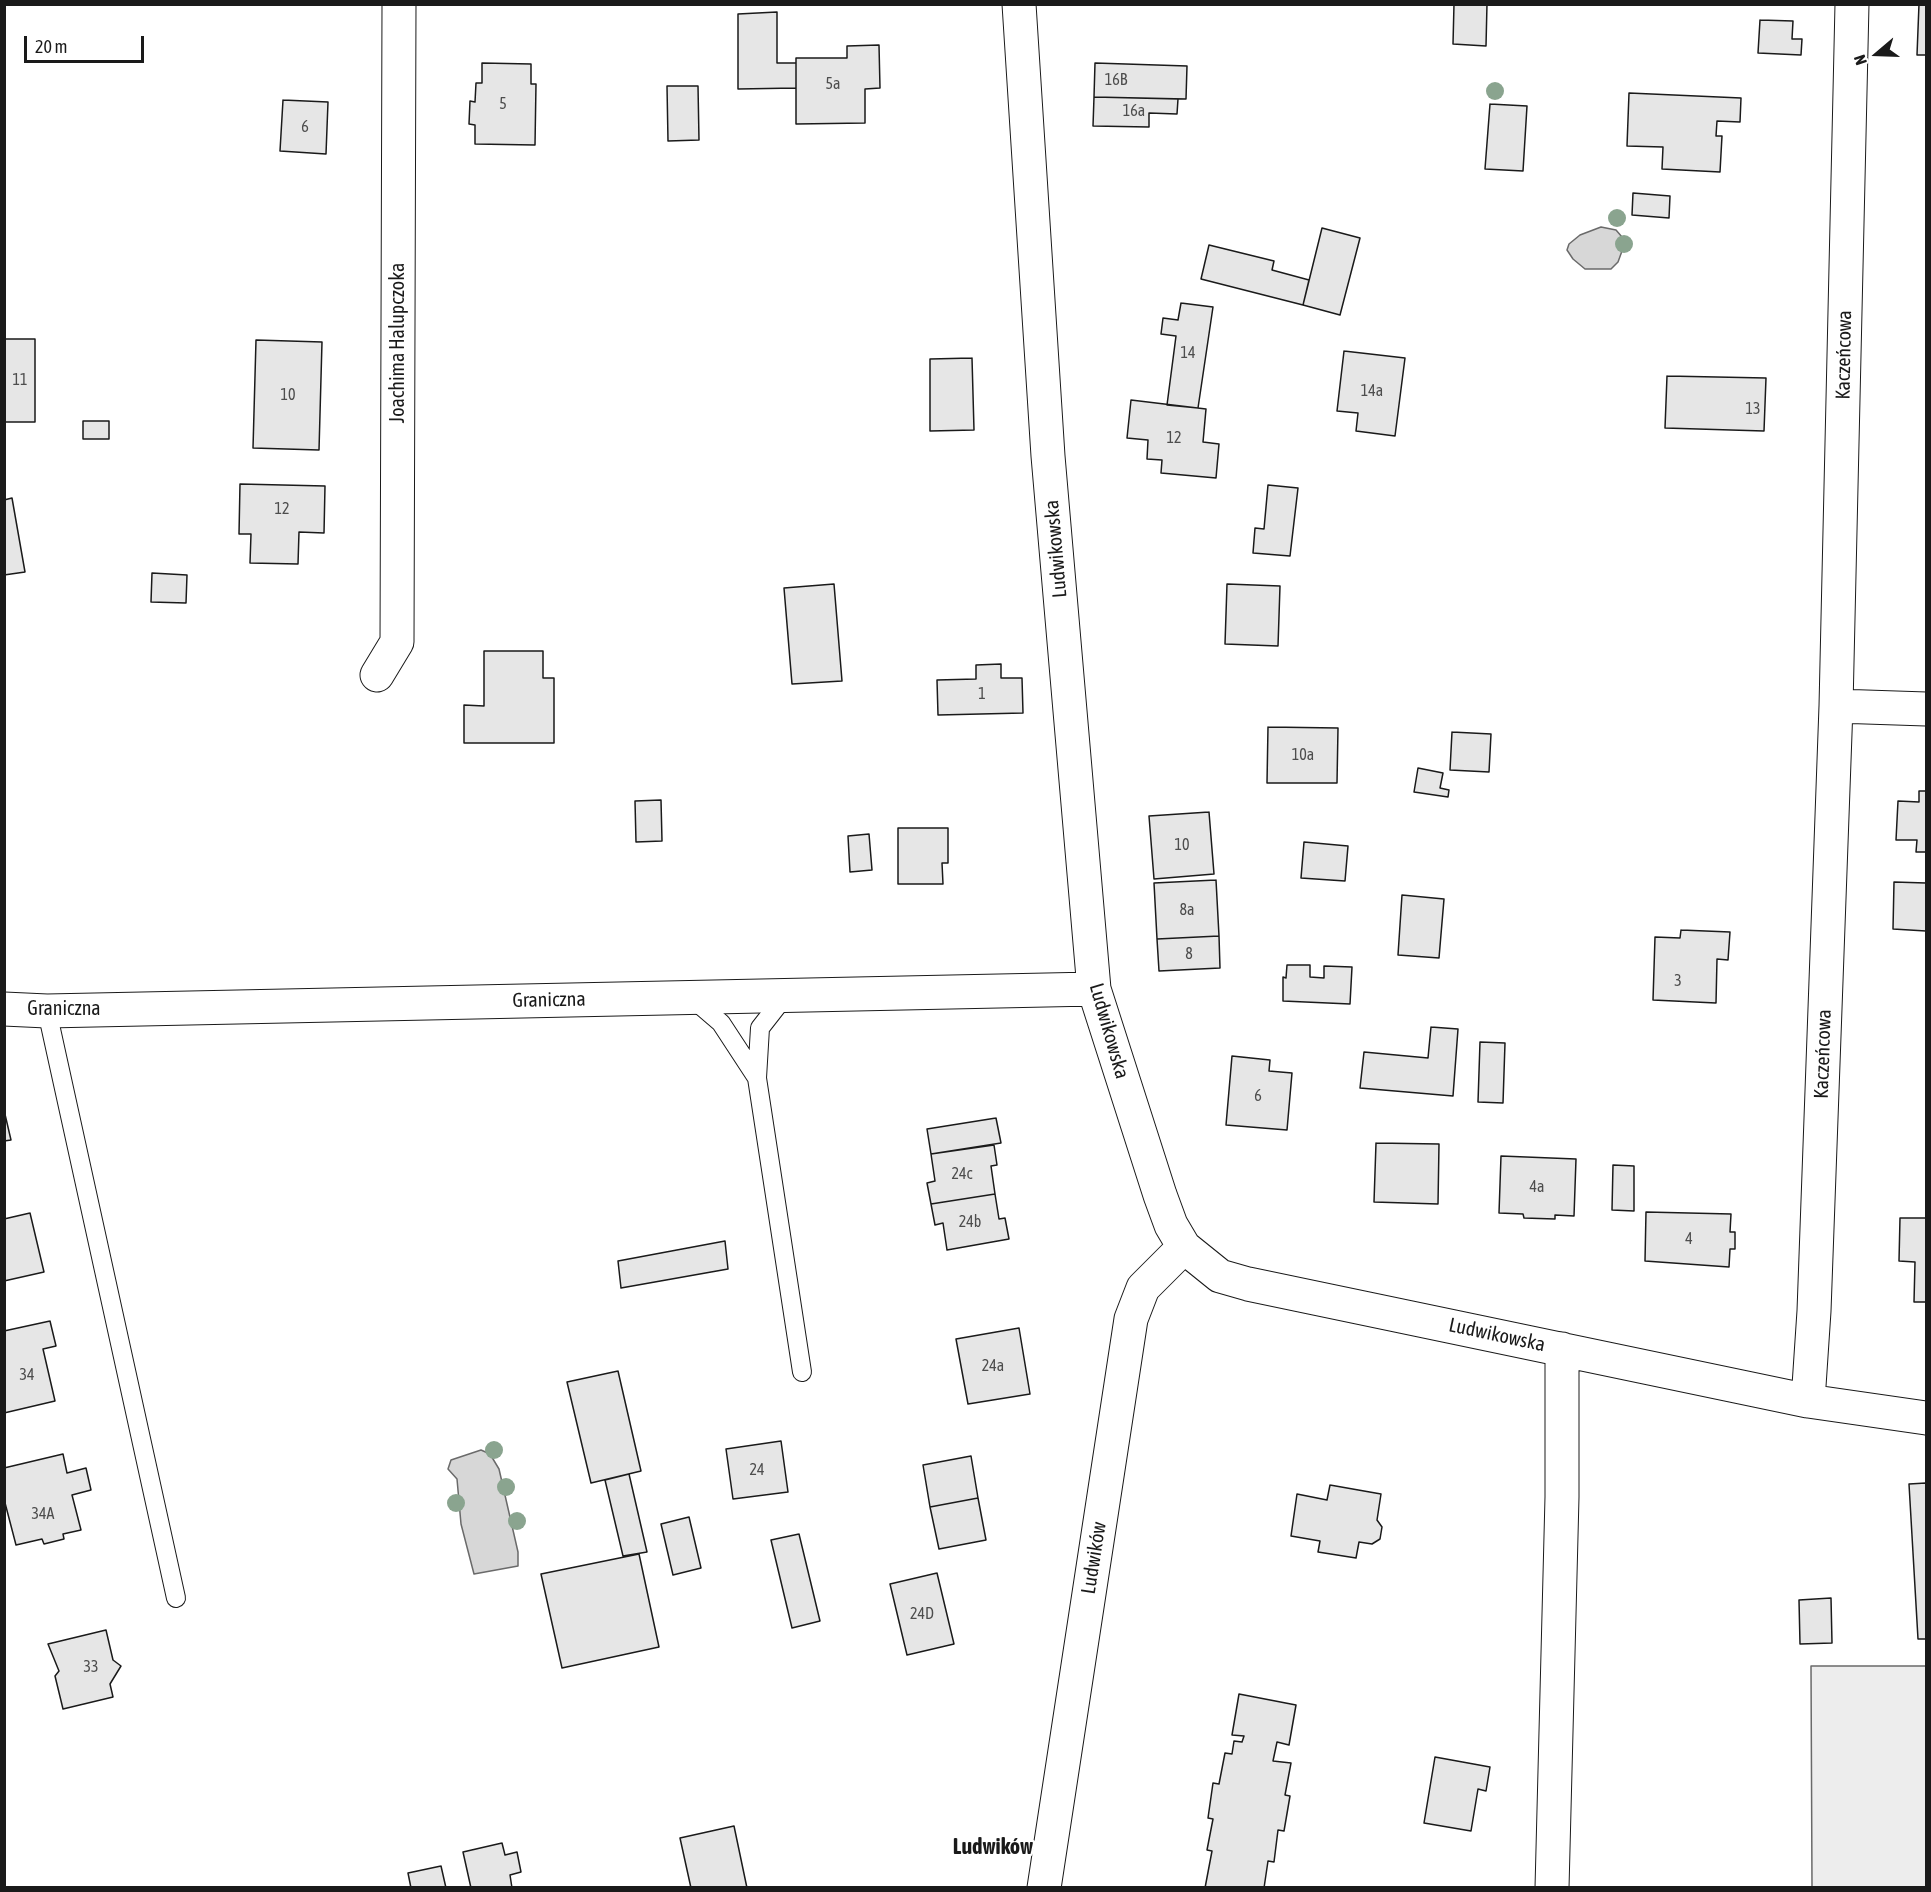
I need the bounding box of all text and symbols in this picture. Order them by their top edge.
scale bar [27,24,147,62]
north arrow [1847,24,1907,84]
text: 20 m [35,36,67,57]
text: N [1850,52,1870,67]
house number: 16B [1105,70,1127,90]
house number: 5a [826,74,840,94]
house number: 5 [499,94,507,114]
house number: 16a [1123,101,1145,121]
house number: 6 [301,117,309,137]
street label: Joachima Halupczoka [386,263,410,423]
street label: Kaczeńcowa [1831,310,1857,400]
house number: 14 [1180,343,1196,363]
house number: 11 [12,370,28,390]
house number: 14a [1361,381,1383,401]
house number: 10 [280,385,296,405]
house number: 13 [1745,399,1761,419]
house number: 12 [1166,428,1182,448]
house number: 12 [274,499,290,519]
street label: Ludwikowska [1040,499,1072,599]
house number: 1 [978,684,986,704]
house number: 10a [1292,745,1314,765]
house number: 10 [1174,835,1190,855]
house number: 8a [1180,900,1194,920]
house number: 8 [1185,944,1193,964]
house number: 3 [1674,971,1682,991]
street label: Ludwikowska [1084,981,1134,1081]
street label: Graniczna [512,987,586,1013]
street label: Graniczna [27,997,101,1021]
street label: Kaczeńcowa [1809,1009,1837,1099]
house number: 6 [1254,1086,1262,1106]
house number: 24c [952,1164,972,1184]
house number: 4a [1530,1177,1544,1197]
house number: 24b [959,1212,981,1232]
house number: 4 [1685,1229,1693,1249]
street label: Ludwikowska [1447,1313,1547,1357]
house number: 24a [982,1356,1004,1376]
house number: 34 [19,1365,35,1385]
house number: 24 [749,1460,765,1480]
house number: 34A [32,1504,54,1524]
street label: Ludwików [1076,1520,1112,1596]
house number: 24D [910,1604,934,1624]
house number: 33 [83,1657,99,1677]
district label: Ludwików [953,1834,1033,1860]

